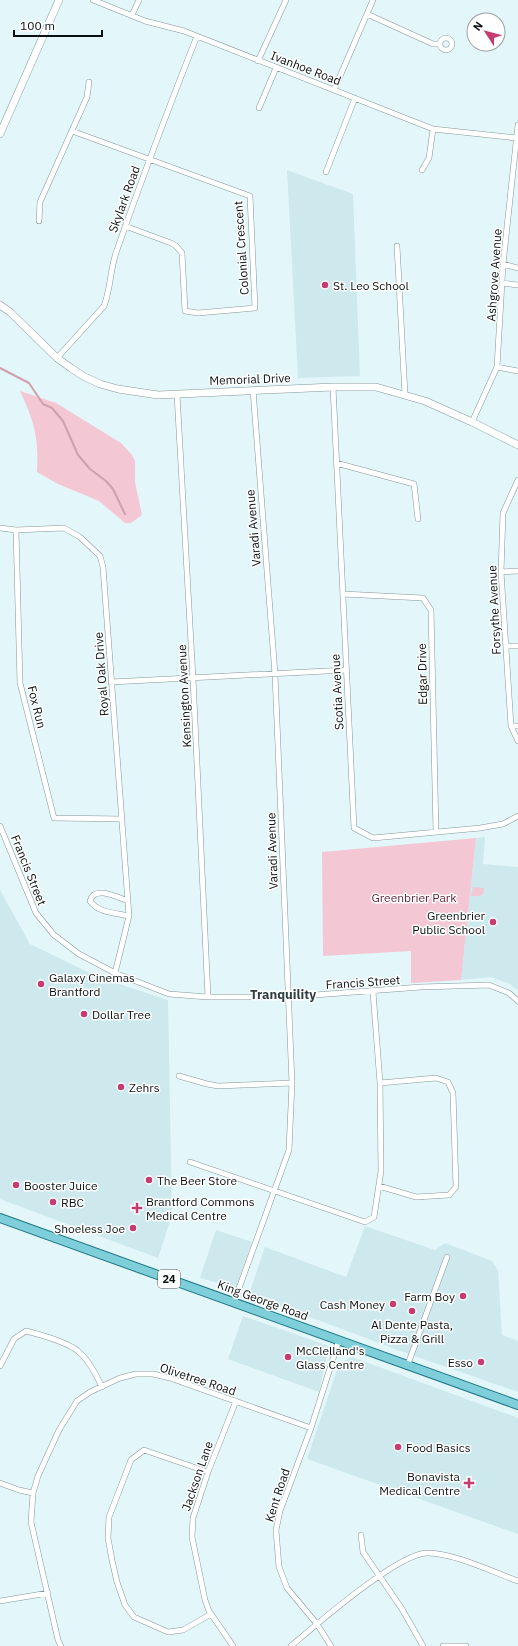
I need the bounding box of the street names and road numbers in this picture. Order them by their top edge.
street label: Ivanhoe Road [269,48,343,88]
street label: Skylark Road [105,163,143,235]
street label: Colonial Crescent [230,200,252,296]
street label: Ashgrove Avenue [483,228,505,322]
street label: Memorial Drive [209,370,291,388]
street label: Varadi Avenue [242,489,264,567]
street label: Forsythe Avenue [484,564,504,655]
street label: Royal Oak Drive [91,631,111,717]
street label: Edgar Drive [414,643,430,705]
street label: Kensington Avenue [174,644,194,748]
street label: Scotia Avenue [327,653,346,730]
street label: Fox Run [24,684,50,730]
street label: Varadi Avenue [263,812,281,890]
street label: Francis Street [8,833,50,907]
street label: Francis Street [325,972,401,992]
road number: 24 [158,1270,180,1288]
street label: King George Road [215,1277,311,1323]
street label: Olivetree Road [158,1360,238,1398]
street label: Jackson Lane [178,1439,216,1513]
street label: Kent Road [261,1466,293,1524]

